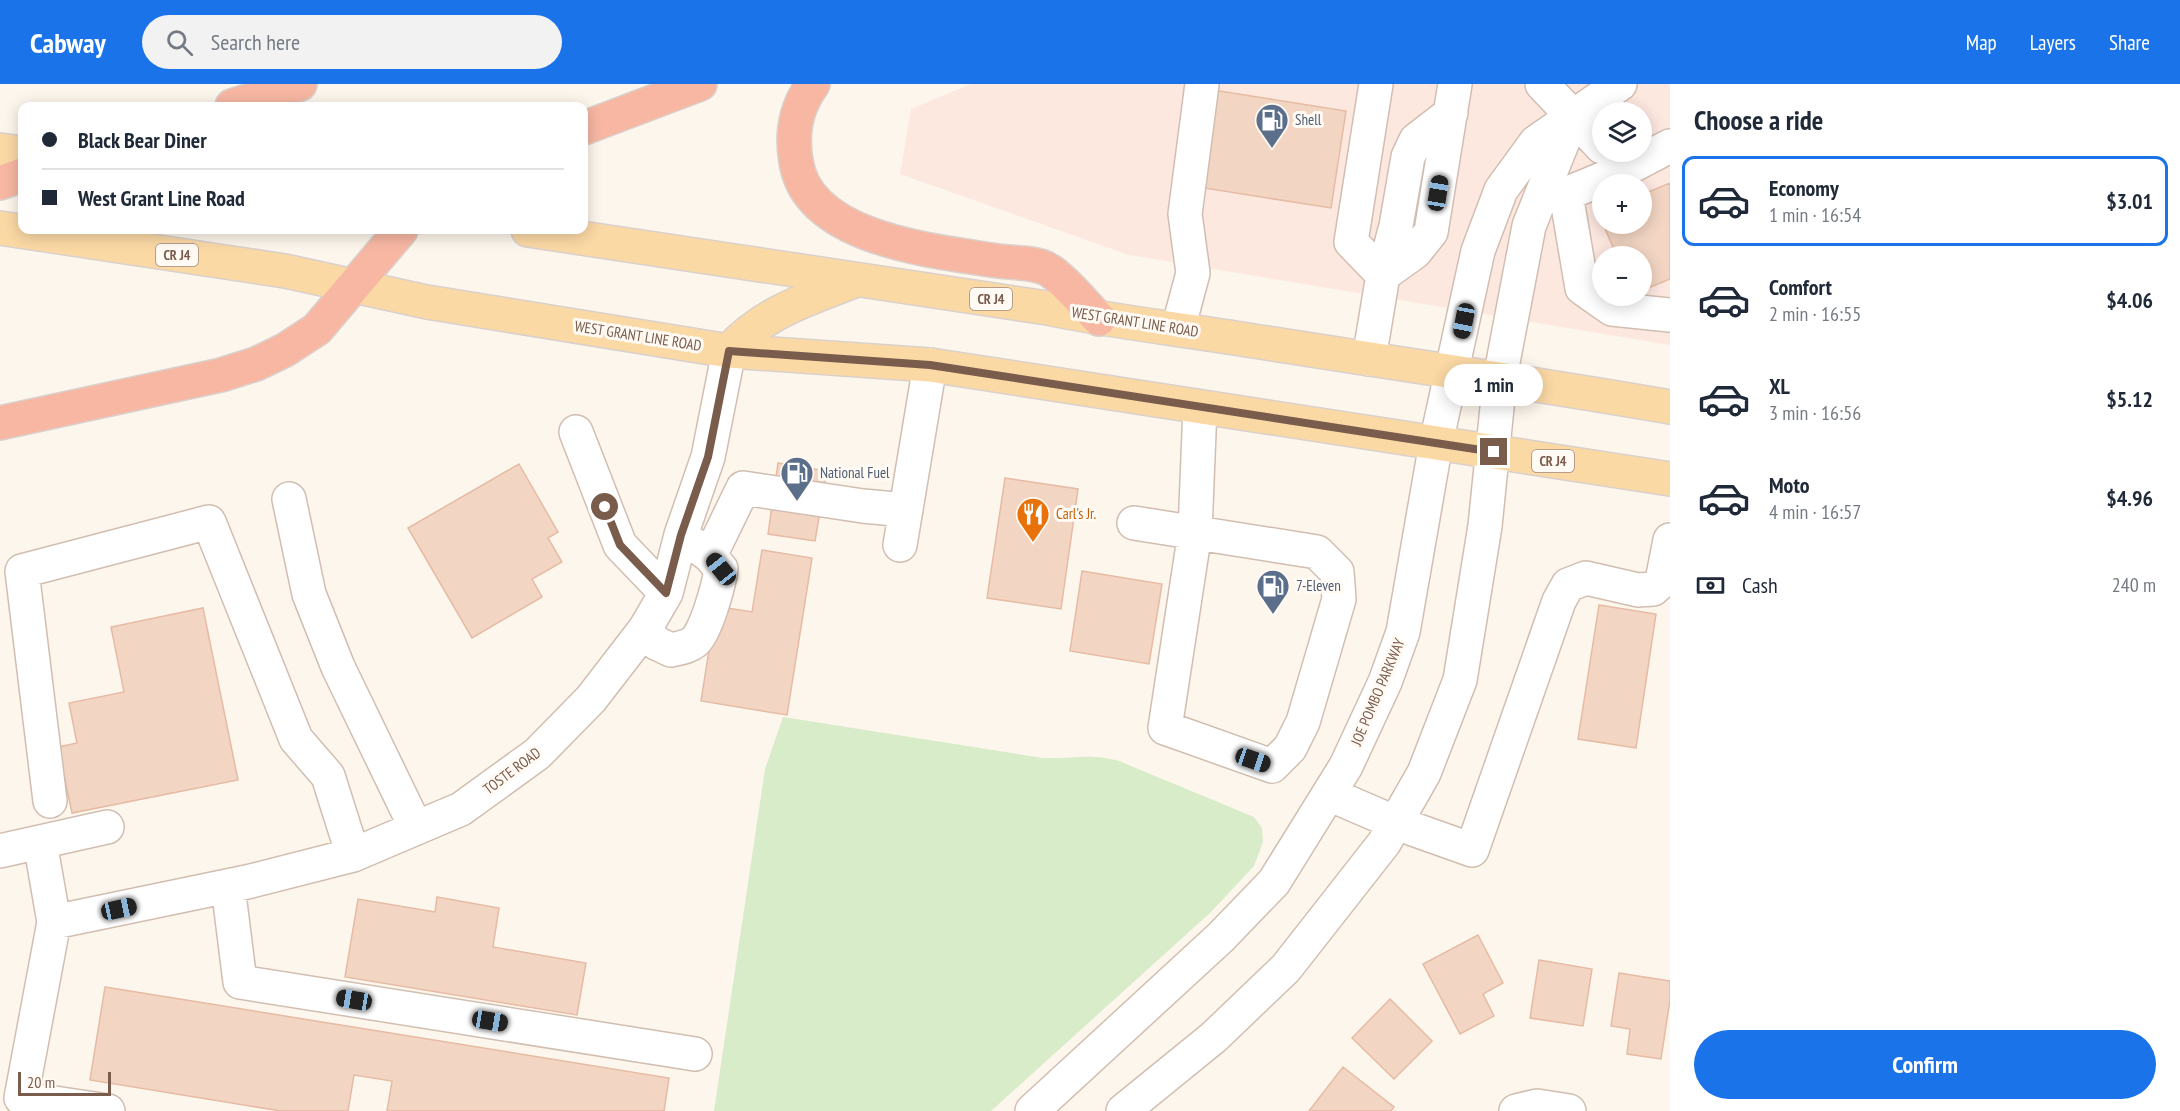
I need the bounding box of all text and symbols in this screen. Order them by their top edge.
search box [142,15,562,69]
text: Cabway [30,24,106,61]
icon: search [163,26,196,59]
text: Search here [211,28,300,56]
text: Map [1966,29,1997,56]
text: Layers [2030,29,2076,56]
text: Share [2109,29,2150,56]
fuel station icon: Shell [1254,102,1290,149]
map controls [1592,102,1652,306]
button: layers [1592,102,1652,162]
text: Choose a ride [1694,103,1823,137]
place label: Shell [1295,110,1322,129]
text: Black Bear Diner [78,126,207,154]
car [1426,174,1450,212]
button: + [1592,174,1652,234]
icon: car [1697,174,1751,228]
text: Economy [1769,174,1839,202]
text: West Grant Line Road [78,184,245,212]
text: $3.01 [2106,187,2153,215]
text: 1 min · 16:54 [1769,202,1861,228]
road number: CR J4 [156,244,198,266]
button: − [1592,246,1652,306]
icon: car [1697,273,1751,327]
text: Comfort [1769,273,1832,301]
text: $4.06 [2106,286,2153,314]
road number: CR J4 [970,288,1012,310]
text: 2 min · 16:55 [1769,301,1861,327]
street label: WEST GRANT LINE ROAD [1070,302,1200,341]
car [1452,302,1476,340]
street label: WEST GRANT LINE ROAD [573,316,703,355]
callout: 1 min [1444,365,1544,407]
text: 1 min [1473,372,1514,398]
icon: car [1697,372,1751,426]
text: XL [1769,372,1790,400]
text: $5.12 [2106,385,2153,413]
text: 3 min · 16:56 [1769,400,1861,426]
route end [1480,438,1507,465]
road number: CR J4 [1532,450,1574,472]
fuel station icon: National Fuel [779,455,815,502]
place label: National Fuel [820,463,890,482]
icon: car [1697,471,1751,525]
text: Moto [1769,471,1810,499]
text: $4.96 [2106,484,2153,512]
route start [591,493,618,520]
restaurant icon: Carl's Jr. [1015,496,1051,543]
text: 4 min · 16:57 [1769,499,1861,525]
place label: Carl's Jr. [1056,504,1096,523]
car [703,549,739,589]
fuel station icon: 7-Eleven [1255,568,1291,615]
icon: cash [1694,569,1727,602]
text: Cash [1742,571,1778,599]
text: 240 m [2112,572,2156,598]
place label: 7-Eleven [1296,576,1341,595]
street label: JOE POMBO PARKWAY [1346,635,1409,749]
street label: TOSTE ROAD [479,743,544,798]
car [1233,746,1273,774]
car [100,896,138,922]
car [335,988,373,1012]
car [471,1009,509,1033]
button: Confirm [1694,1030,2156,1099]
scale bar [18,1069,111,1096]
text: 20 m [27,1072,55,1092]

